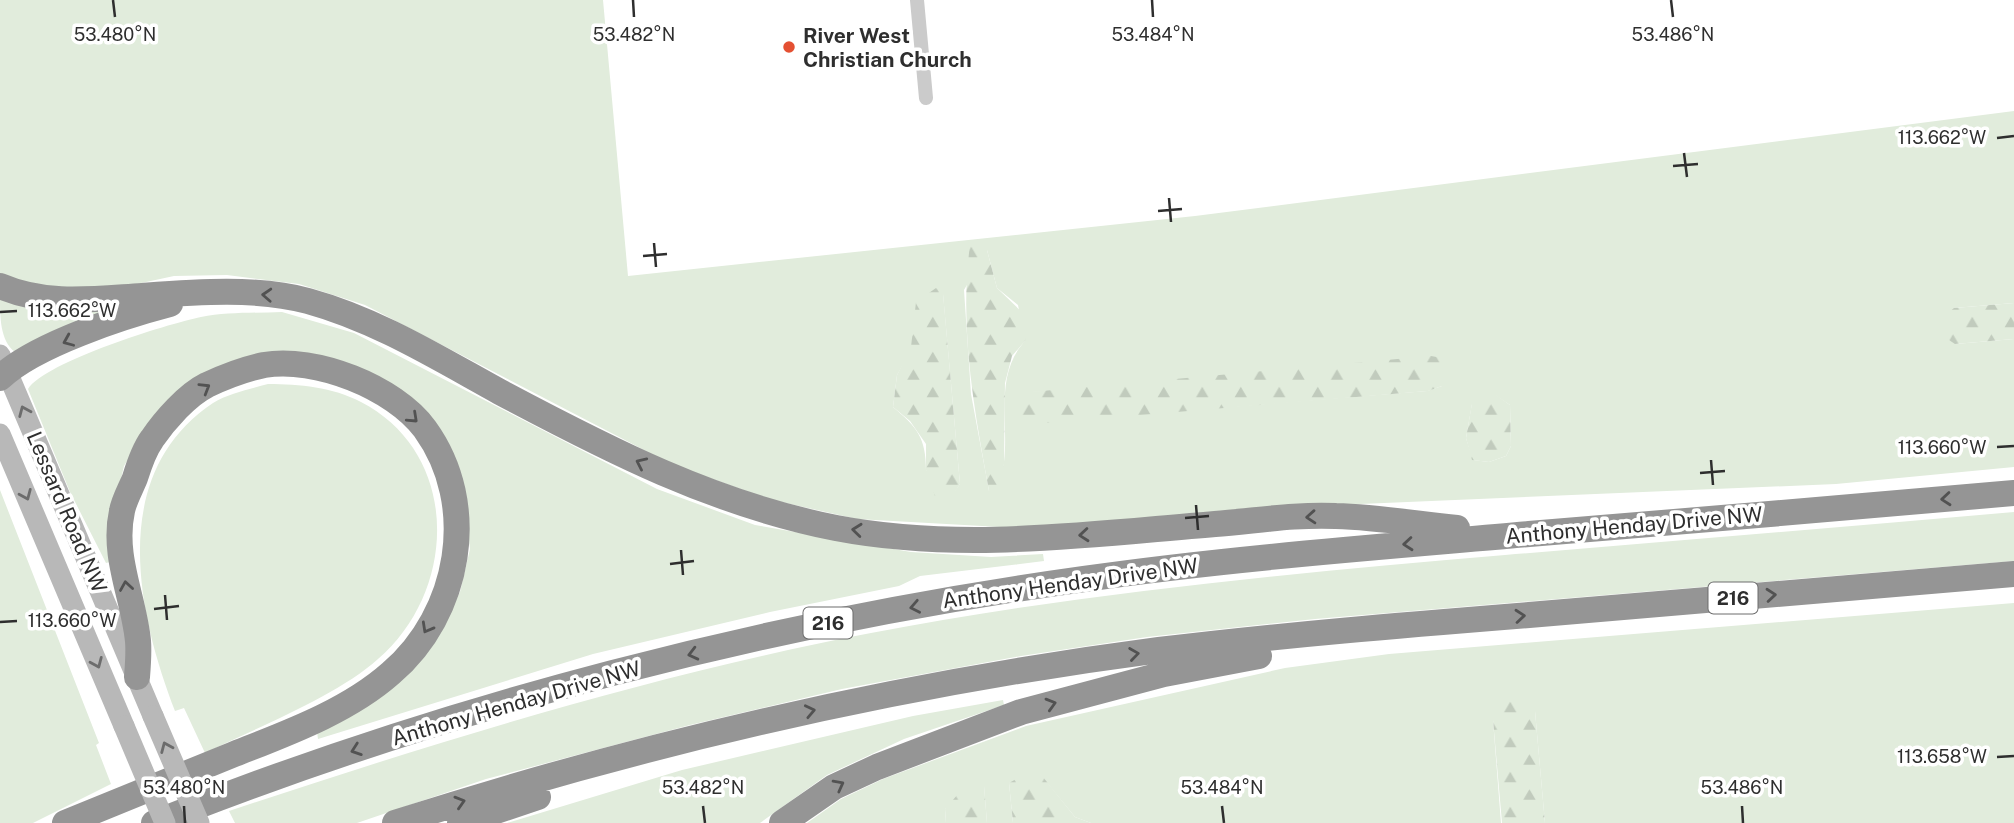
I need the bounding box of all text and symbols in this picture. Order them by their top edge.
place label: River West Christian Church [803,23,972,72]
text: 53.480°N [74,24,156,45]
text: 53.482°N [593,24,675,45]
text: 53.484°N [1112,24,1194,45]
text: 53.486°N [1632,24,1714,45]
marker: River West Christian Church [781,39,797,55]
text: 113.662°W [1898,127,1986,148]
one-way arrow [261,288,272,303]
text: 113.662°W [28,300,116,321]
one-way arrow [62,333,75,347]
one-way arrow [197,383,210,396]
one-way arrow [18,406,32,419]
one-way arrow [405,410,418,423]
street label: Lessard Road NW [22,428,112,596]
text: 113.660°W [1898,437,1986,458]
one-way arrow [636,457,648,471]
one-way arrow [18,488,32,500]
one-way arrow [1940,491,1951,506]
street label: Anthony Henday Drive NW [1504,501,1764,549]
one-way arrow [1305,509,1316,524]
one-way arrow [851,523,863,538]
one-way arrow [1078,527,1089,542]
one-way arrow [1402,536,1413,551]
street label: Anthony Henday Drive NW [941,553,1199,613]
one-way arrow [119,580,134,592]
road number: 216 [1708,582,1758,614]
one-way arrow [1765,588,1776,603]
one-way arrow [909,598,921,613]
road number: 216 [804,608,852,638]
one-way arrow [1514,609,1525,624]
text: 113.660°W [28,610,116,631]
one-way arrow [422,621,435,634]
one-way arrow [687,646,699,660]
one-way arrow [1128,647,1140,662]
street label: Anthony Henday Drive NW [389,655,643,751]
one-way arrow [89,657,103,669]
one-way arrow [1045,697,1057,712]
one-way arrow [804,704,816,719]
one-way arrow [160,741,174,754]
one-way arrow [351,742,363,756]
text: 113.658°W [1897,746,1987,767]
text: 53.480°N [143,777,225,798]
text: 53.482°N [662,777,744,798]
text: 53.484°N [1181,777,1263,798]
text: 53.486°N [1701,777,1783,798]
one-way arrow [832,780,844,794]
one-way arrow [453,796,465,811]

